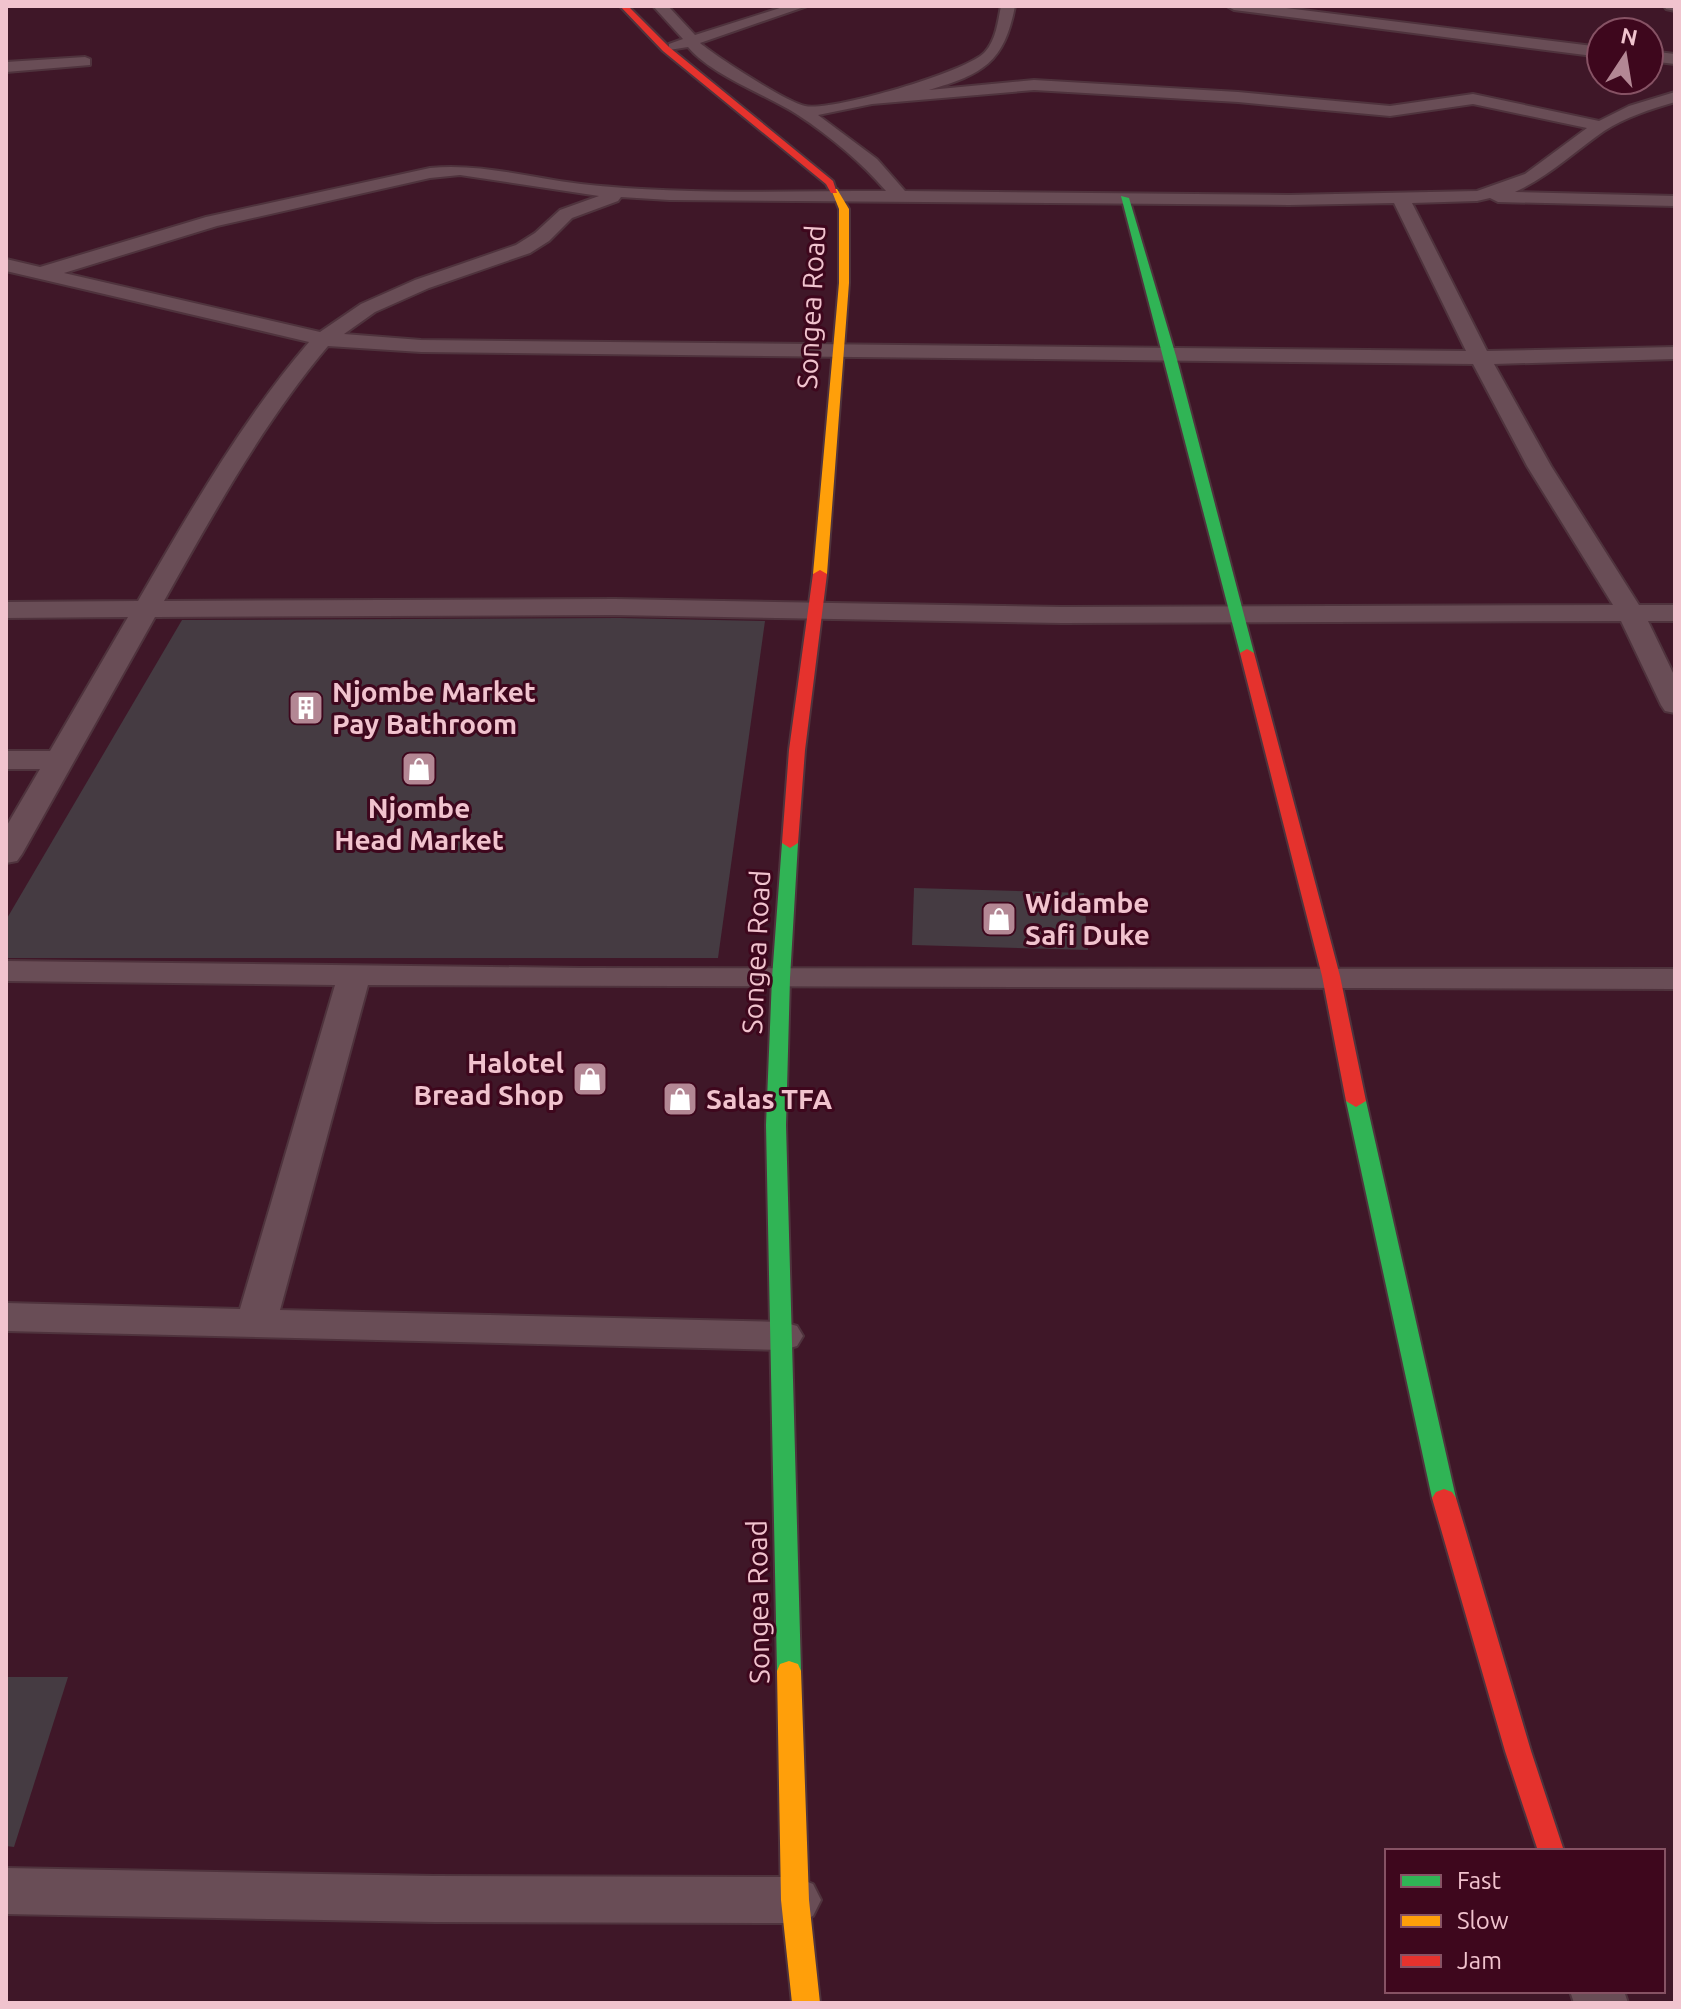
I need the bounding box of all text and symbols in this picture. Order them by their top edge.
north arrow [1585,16,1665,96]
text: N [1619,22,1640,50]
street label: Songea Road [791,224,830,390]
place label: Njombe Market Pay Bathroom [332,676,536,739]
building icon: Njombe Market Pay Bathroom [287,689,325,727]
shop icon: Njombe Head Market [400,750,438,788]
place label: Njombe Head Market [334,792,504,855]
street label: Songea Road [736,869,775,1035]
place label: Widambe Safi Duke [1025,887,1150,950]
shop icon: Widambe Safi Duke [980,900,1018,938]
place label: Halotel Bread Shop [413,1047,564,1110]
shop icon: Halotel Bread Shop [571,1060,609,1098]
shop icon: Salas TFA [661,1080,699,1118]
place label: Salas TFA [706,1083,833,1114]
street label: Songea Road [741,1520,774,1684]
legend [1385,1849,1665,1993]
text: Fast [1457,1867,1501,1894]
text: Slow [1457,1907,1509,1934]
text: Jam [1457,1947,1502,1974]

